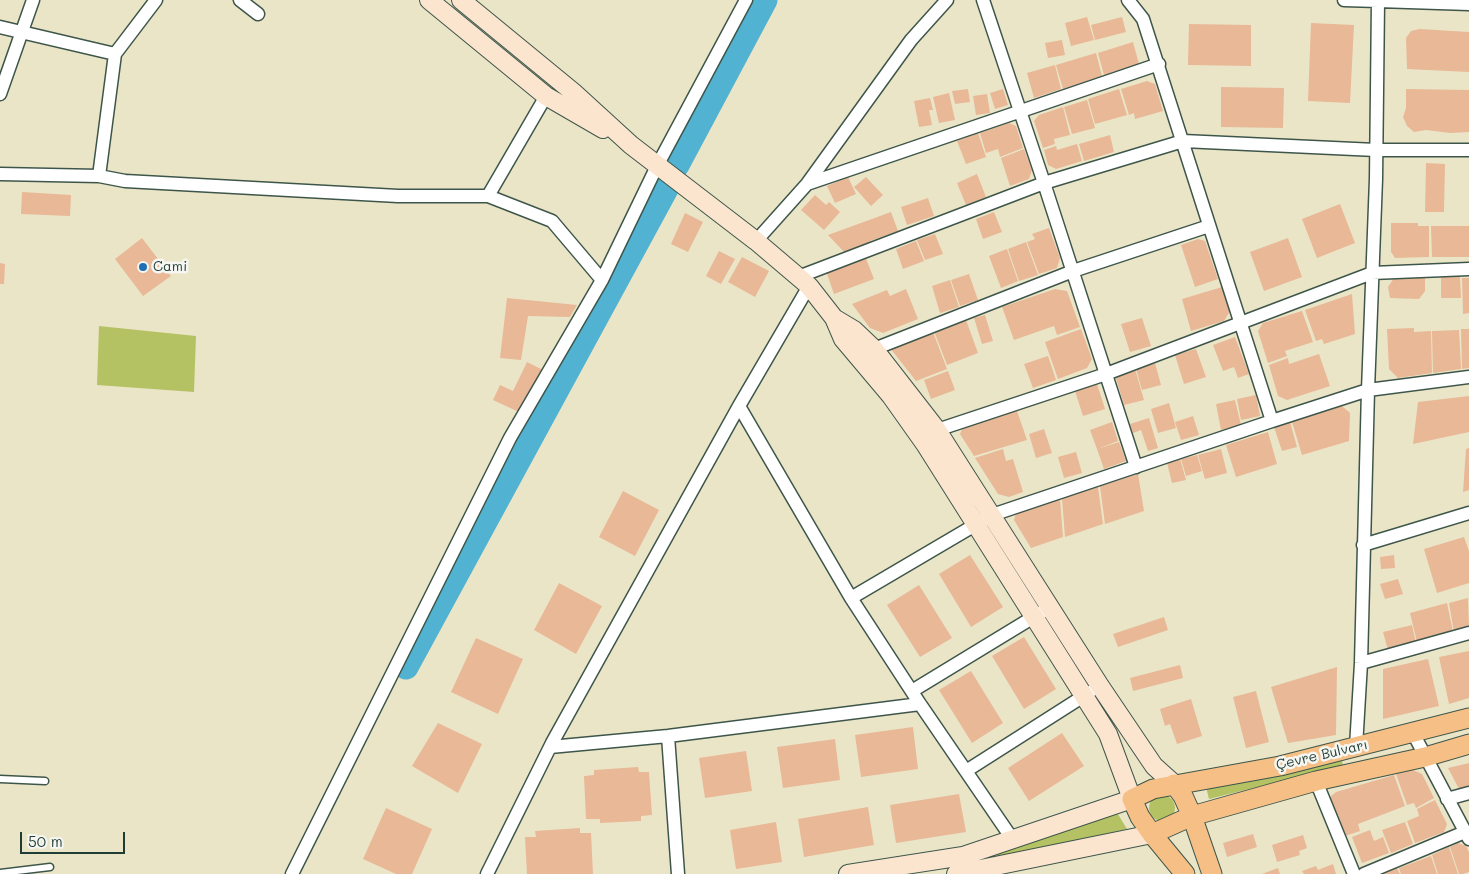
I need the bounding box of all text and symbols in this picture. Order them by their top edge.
place label: Cami [153,259,187,275]
marker: Cami [137,261,149,273]
street label: Çevre Bulvarı [1274,736,1370,774]
scale bar [22,822,128,854]
text: 50 m [28,831,63,851]

